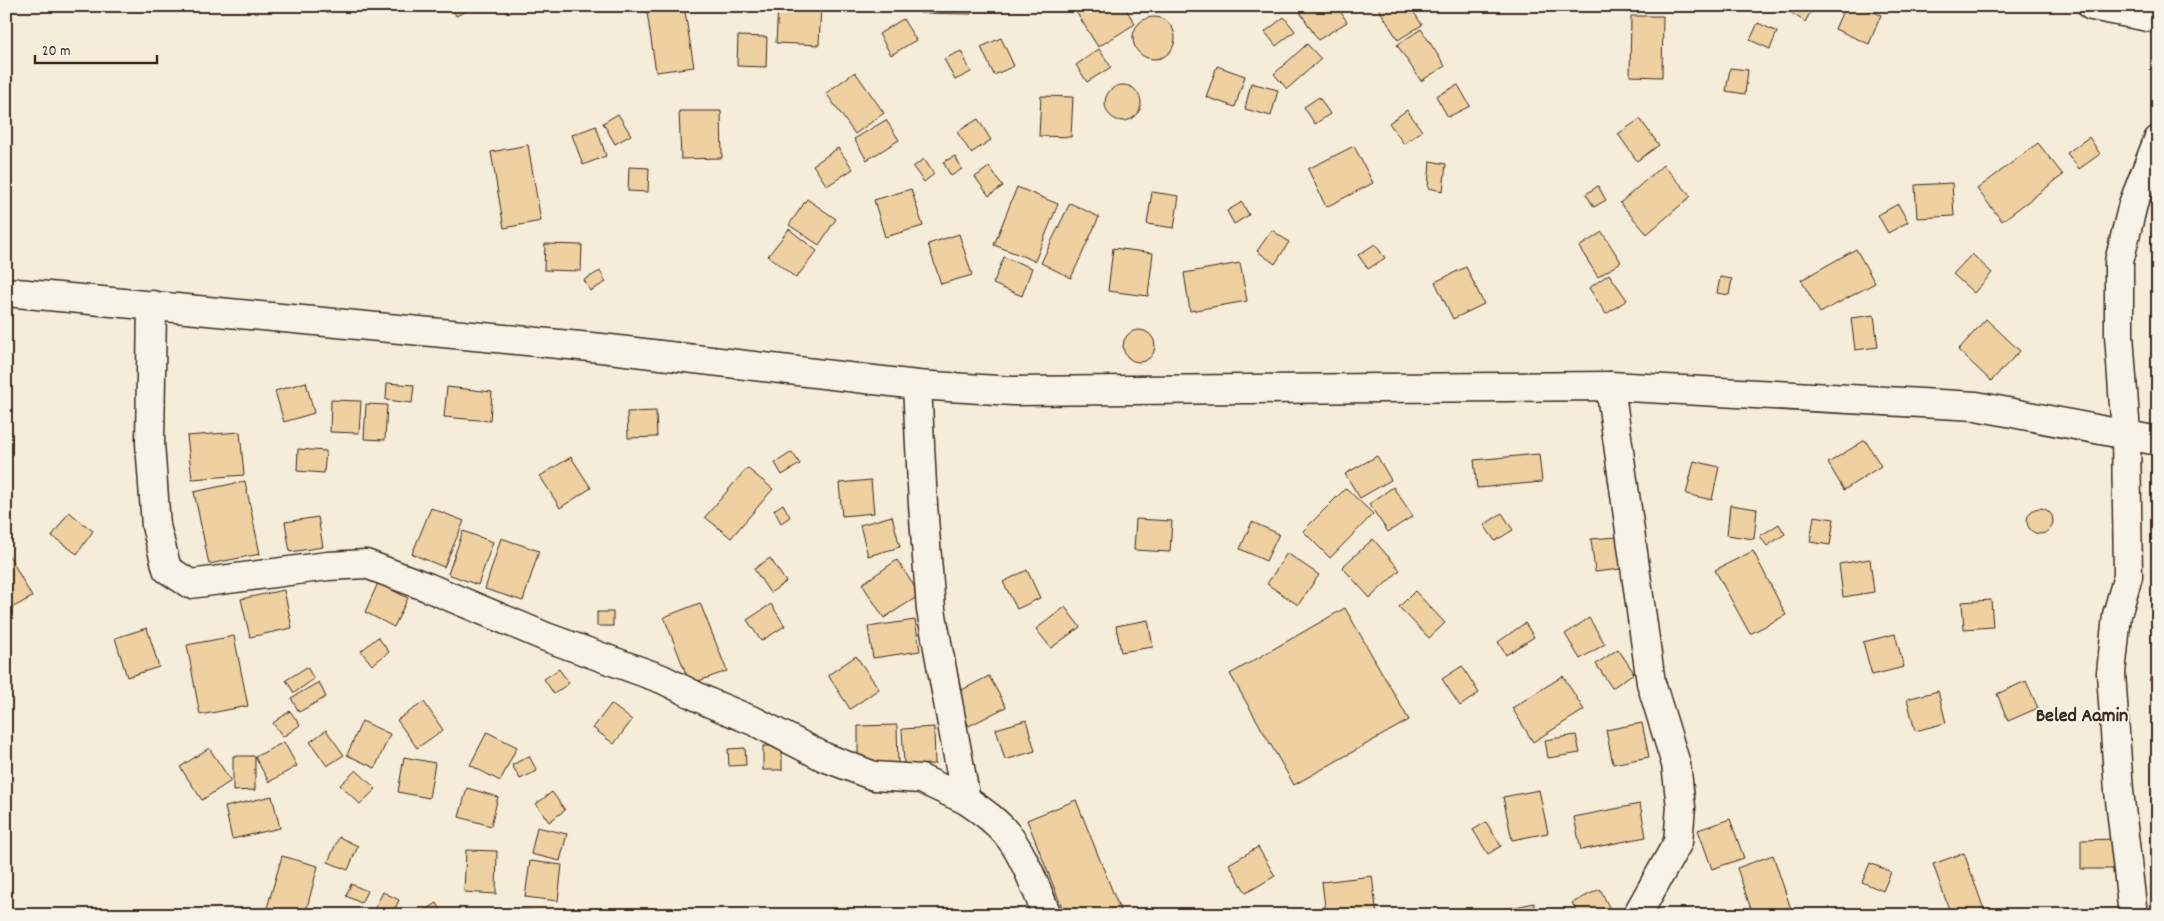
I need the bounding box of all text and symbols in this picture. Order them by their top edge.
scale bar [35,32,158,64]
text: 20 m [42,41,70,63]
district label: Beled Aamin [2036,703,2128,731]

